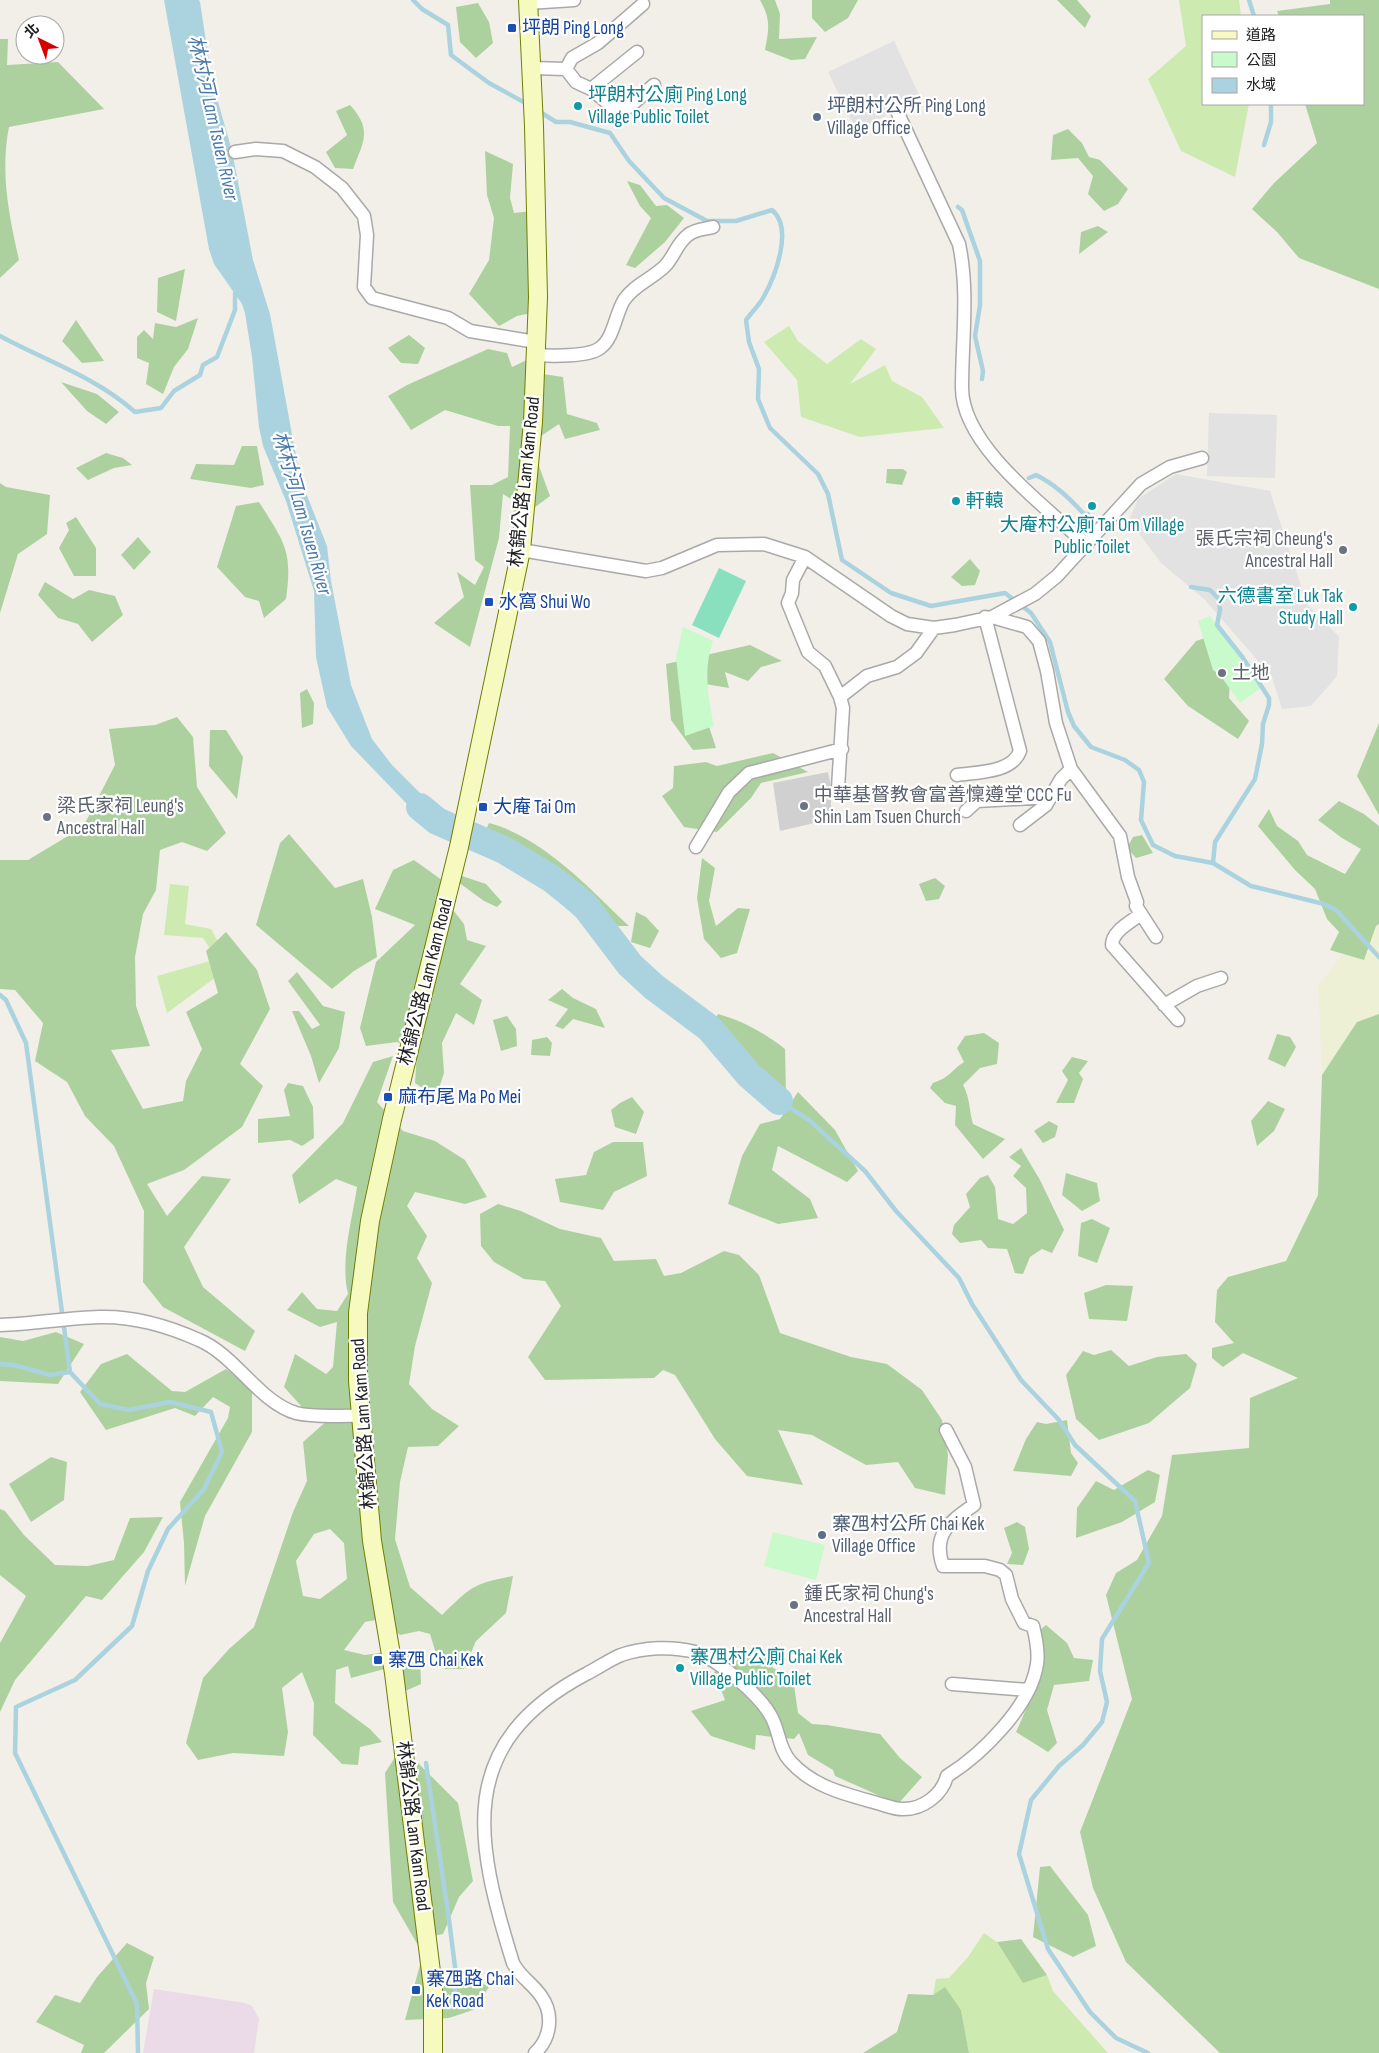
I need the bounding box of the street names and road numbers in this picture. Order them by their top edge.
street label: 林錦公路 Lam Kam Road [505,396,545,568]
street label: 林錦公路 Lam Kam Road [394,896,458,1068]
street label: 林錦公路 Lam Kam Road [347,1338,381,1510]
street label: 林錦公路 Lam Kam Road [391,1740,435,1912]

